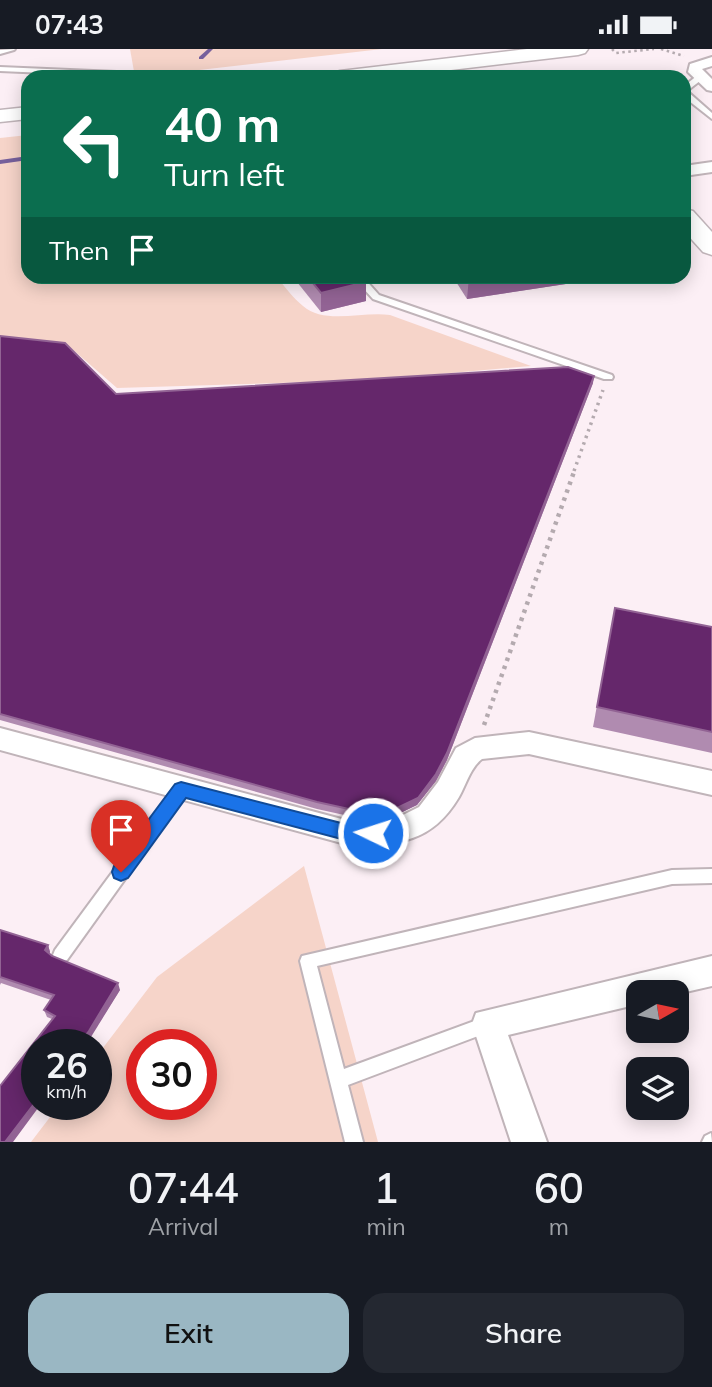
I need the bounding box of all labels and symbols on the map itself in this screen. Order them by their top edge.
position arrow [336,796,410,870]
pin [91,800,151,872]
north arrow [626,980,690,1043]
speed limit sign: 30 [126,1029,217,1120]

